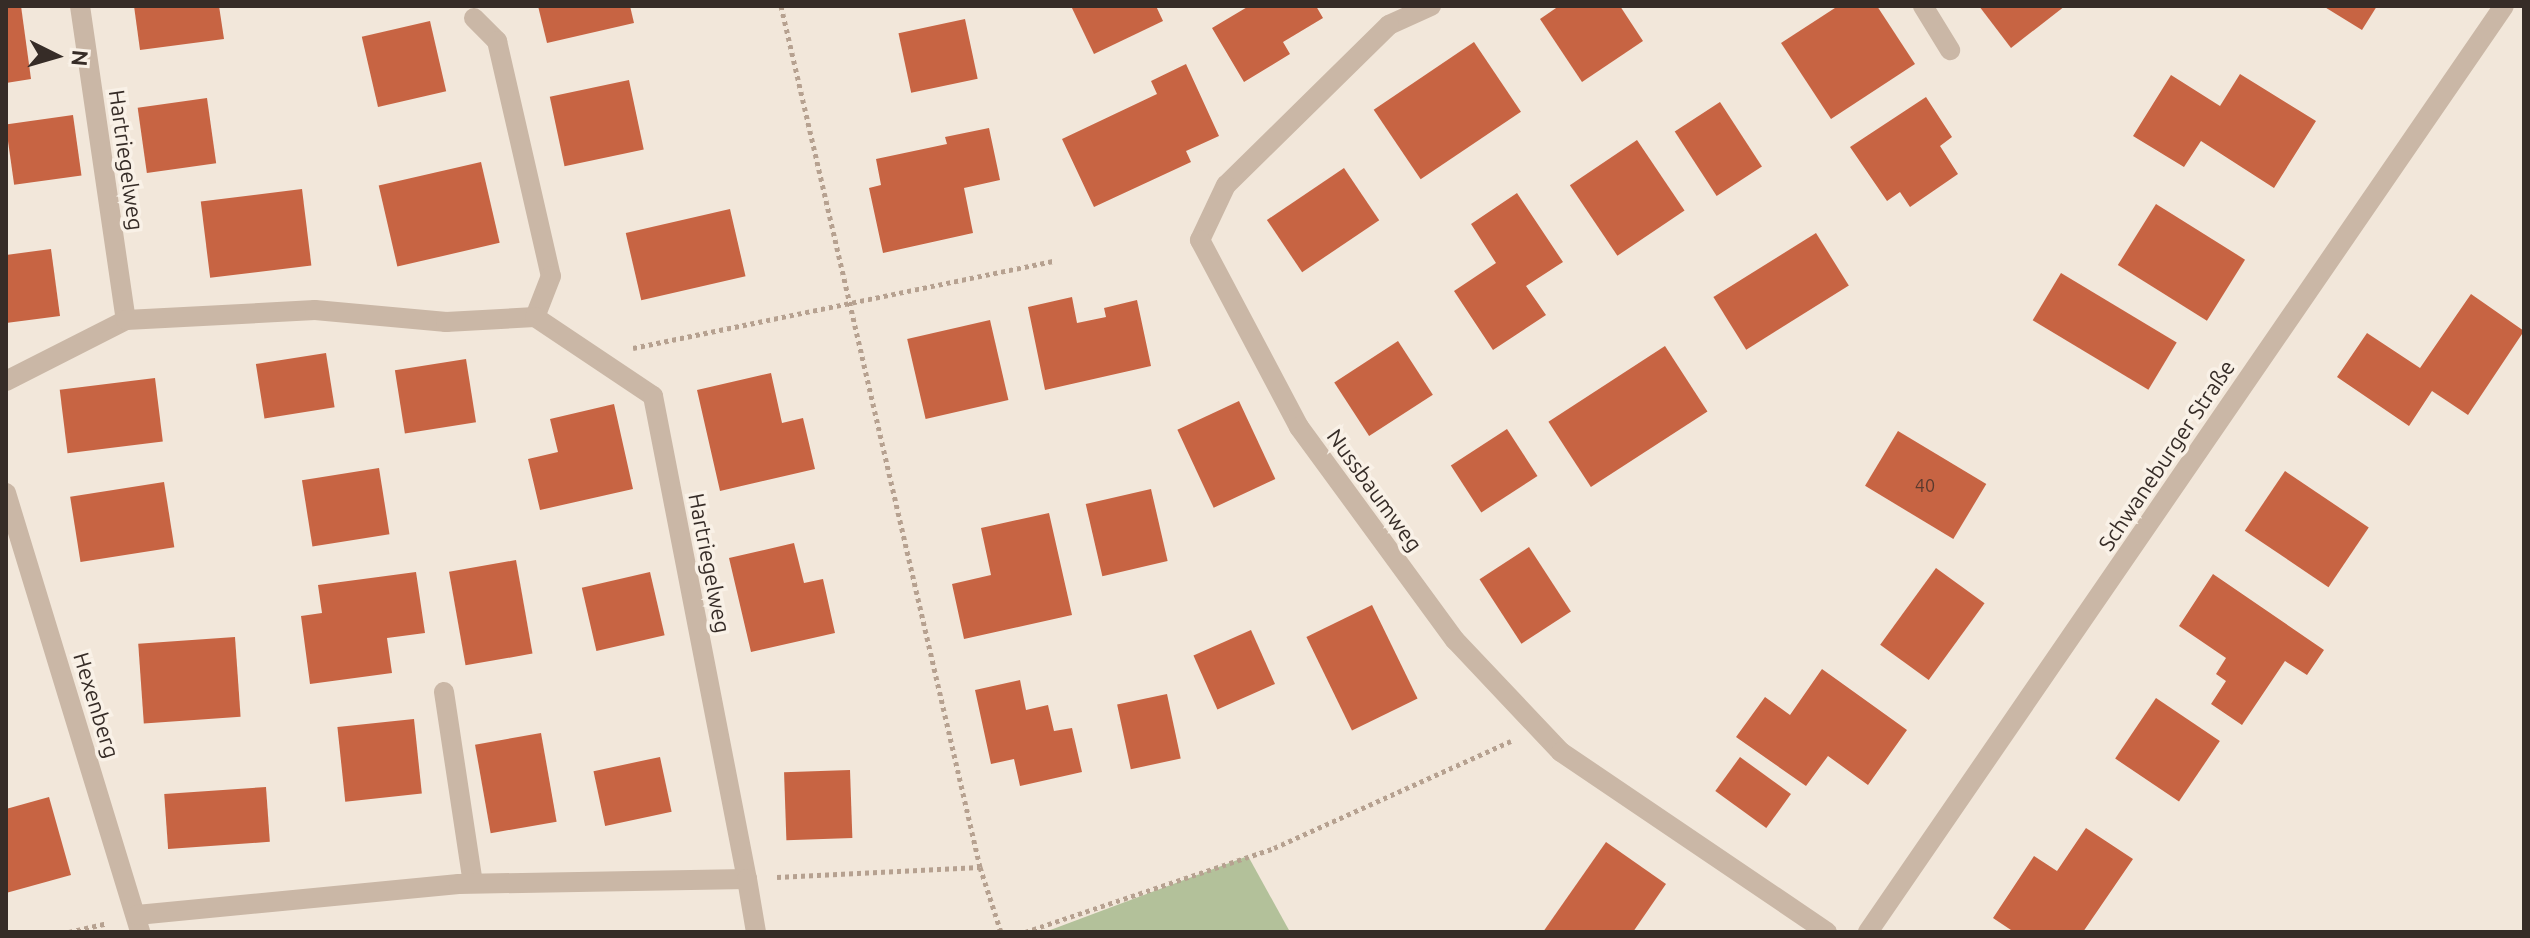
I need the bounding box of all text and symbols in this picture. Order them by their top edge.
north arrow [16,16,96,96]
text: N [67,49,94,67]
street label: Hartriegelweg [104,88,150,232]
street label: Schwaneburger Straße [2092,355,2240,555]
street label: Nussbaumweg [1322,424,1428,556]
house number: 40 [1915,474,1935,496]
street label: Hartriegelweg [684,491,736,635]
street label: Hexenberg [68,649,126,761]

